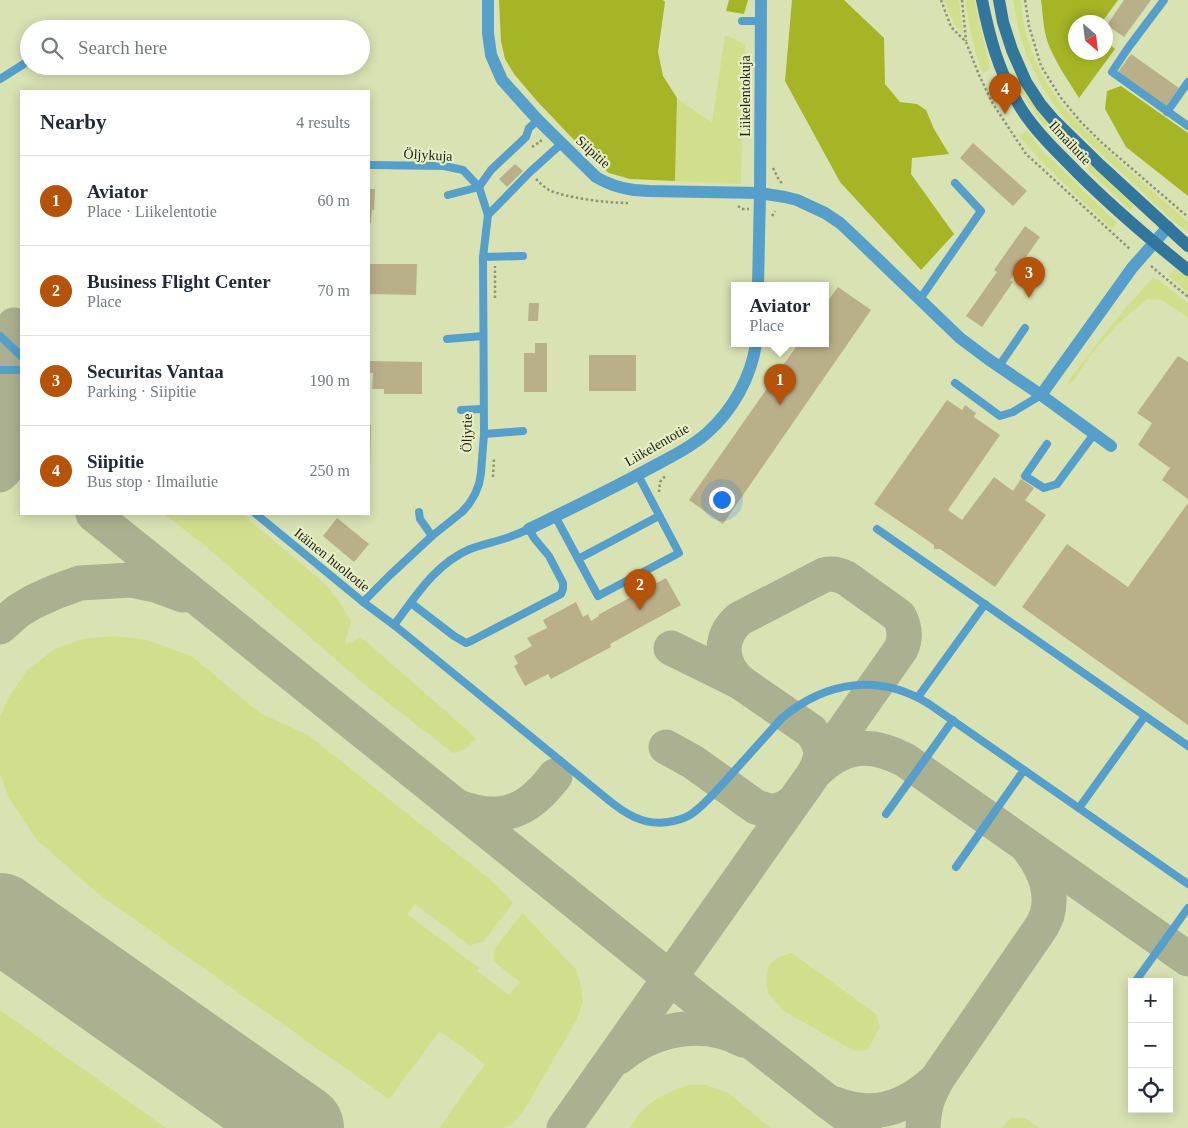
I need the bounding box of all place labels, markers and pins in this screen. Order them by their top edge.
pin: 4 [989,73,1021,114]
pin: 3 [1013,257,1045,298]
pin: 1 [764,364,796,405]
pin: 2 [624,569,656,610]

